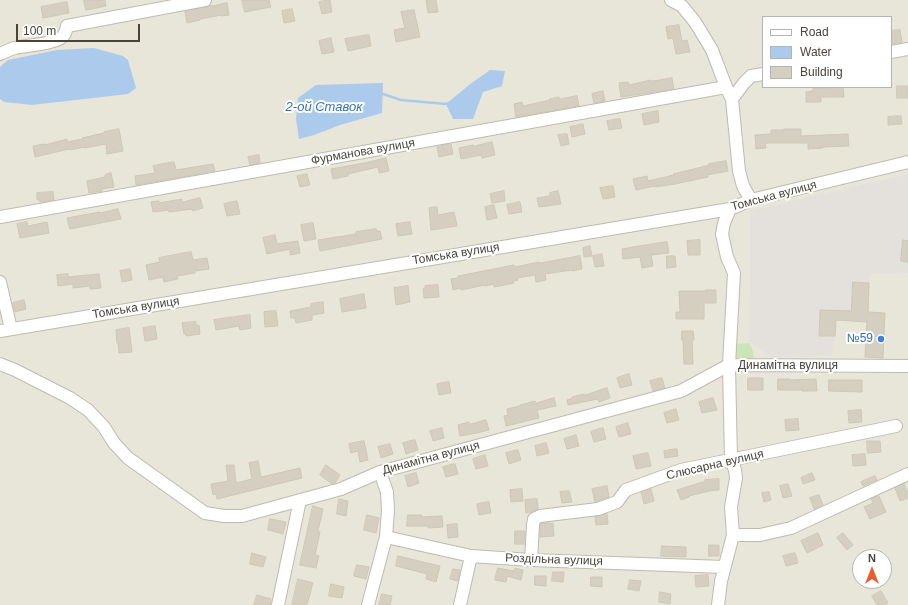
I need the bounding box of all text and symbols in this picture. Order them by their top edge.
scale bar [18,16,142,42]
legend [762,16,892,88]
text: 100 m [23,24,56,38]
text: Road [800,25,829,39]
text: Water [800,45,832,59]
text: Building [800,65,843,79]
water label: 2-ой Ставок [286,99,362,115]
street label: Фурманова вулиця [310,136,416,168]
street label: Томська вулиця [730,178,818,214]
street label: Томська вулиця [411,240,501,268]
street label: Томська вулиця [91,294,181,322]
place label: №59 [847,332,873,346]
marker: №59 [876,334,886,344]
street label: Динамітна вулиця [738,359,838,373]
street label: Динамітна вулиця [381,438,481,478]
street label: Слюсарна вулиця [665,447,765,483]
north arrow [852,549,892,589]
street label: Роздільна вулиця [505,551,603,569]
text: N [868,552,876,564]

